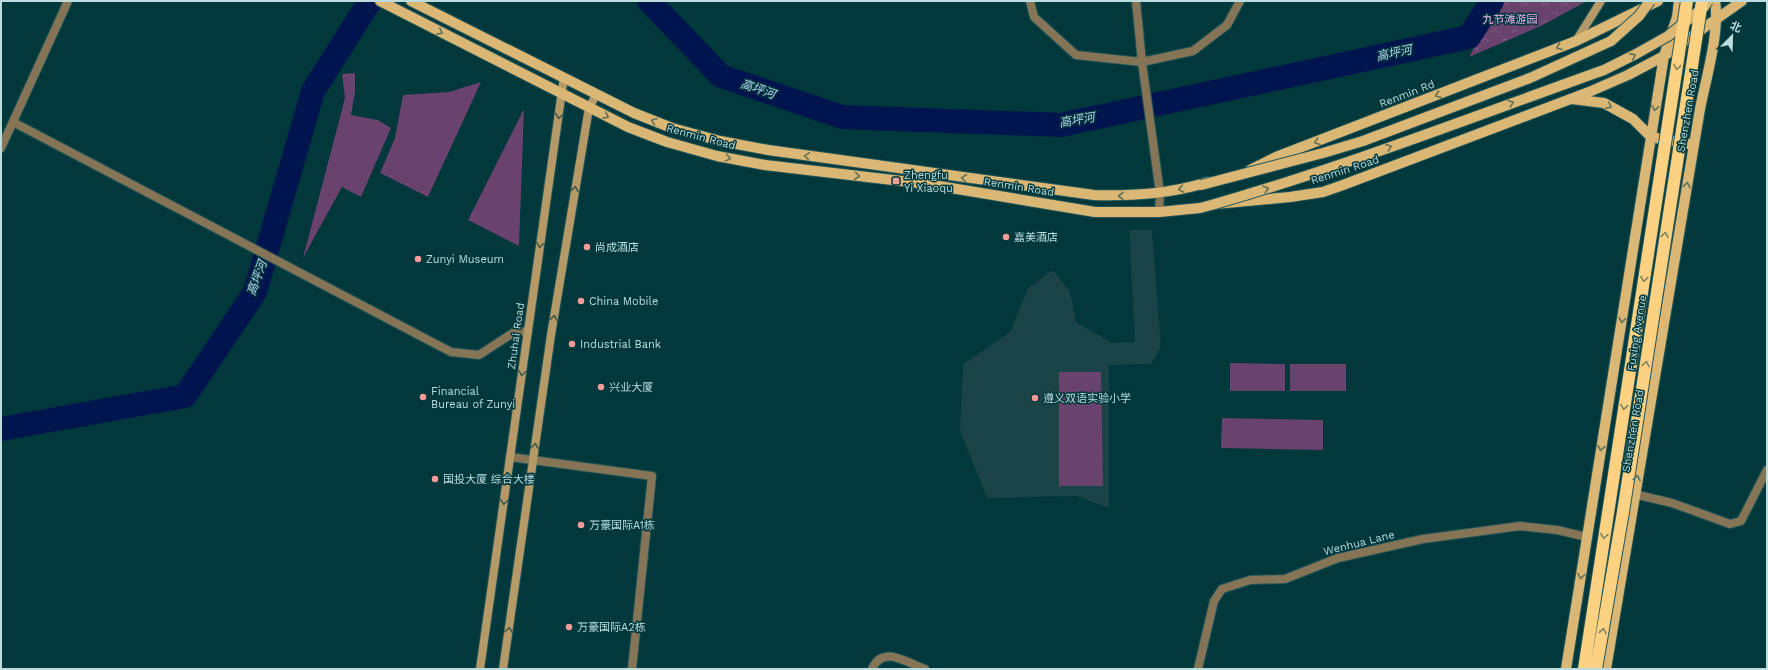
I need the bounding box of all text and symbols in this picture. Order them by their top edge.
park label: 九节滩游园 [1483,13,1538,26]
north arrow [1712,16,1752,56]
text: 北 [1728,19,1743,35]
one-way arrow [435,27,443,35]
water label: 高坪河 [1375,42,1415,64]
one-way arrow [1555,43,1562,51]
one-way arrow [1628,53,1636,61]
one-way arrow [1673,64,1682,70]
street label: Shenzhen Road [1674,69,1702,153]
water label: 高坪河 [739,77,779,102]
street label: Renmin Rd [1377,77,1437,111]
one-way arrow [1434,90,1441,98]
one-way arrow [1508,99,1515,107]
one-way arrow [1604,101,1612,109]
one-way arrow [1652,105,1660,111]
water label: 高坪河 [1058,110,1098,130]
one-way arrow [601,111,609,119]
one-way arrow [555,113,564,119]
one-way arrow [650,117,657,125]
street label: Renmin Road [665,122,737,152]
one-way arrow [1313,137,1320,146]
one-way arrow [1386,143,1393,152]
one-way arrow [804,152,810,161]
one-way arrow [725,153,731,161]
street label: Renmin Road [1309,153,1381,187]
place label: Zhengfu Yi Xiaoqu [904,169,953,195]
one-way arrow [854,171,860,180]
one-way arrow [961,174,967,183]
street label: Renmin Road [983,175,1055,199]
marker: Zhengfu Yi Xiaoqu [891,176,901,186]
one-way arrow [1682,182,1691,188]
one-way arrow [1178,184,1184,192]
one-way arrow [1263,185,1270,194]
one-way arrow [571,186,579,193]
one-way arrow [1118,192,1124,200]
place label: 嘉美酒店 [1014,231,1058,244]
marker: 嘉美酒店 [1001,232,1011,242]
one-way arrow [1660,232,1669,239]
place label: 尚成酒店 [595,241,639,254]
one-way arrow [536,242,545,248]
marker: 尚成酒店 [582,242,592,252]
place label: Zunyi Museum [426,253,504,266]
marker: Zunyi Museum [413,254,423,264]
water label: 高坪河 [244,257,270,297]
one-way arrow [1640,276,1649,282]
street label: Fuxing Avenue [1625,294,1649,372]
place label: China Mobile [589,295,658,308]
marker: China Mobile [576,296,586,306]
street label: Zhuhai Road [505,302,527,370]
one-way arrow [549,315,557,321]
one-way arrow [1618,316,1627,323]
place label: Industrial Bank [580,338,661,351]
marker: Industrial Bank [567,339,577,349]
one-way arrow [1641,361,1650,367]
one-way arrow [518,370,527,376]
place label: 兴业大厦 [609,381,653,394]
marker: 兴业大厦 [596,382,606,392]
place label: Financial Bureau of Zunyi [431,385,515,411]
street label: Shenzhen Road [1619,389,1647,473]
marker: Financial Bureau of Zunyi [418,392,428,402]
place label: 遵义双语实验小学 [1043,392,1131,405]
marker: 遵义双语实验小学 [1030,393,1040,403]
one-way arrow [1620,404,1629,410]
one-way arrow [530,443,539,449]
one-way arrow [1597,445,1606,451]
place label: 国投大厦 综合大楼 [443,473,535,486]
marker: 国投大厦 综合大楼 [430,474,440,484]
one-way arrow [1632,475,1641,482]
one-way arrow [500,499,509,505]
place label: 万豪国际A1栋 [589,519,655,532]
marker: 万豪国际A1栋 [576,520,586,530]
street label: Wenhua Lane [1322,528,1396,558]
one-way arrow [1600,533,1609,539]
one-way arrow [1577,573,1586,579]
place label: 万豪国际A2栋 [577,621,646,634]
marker: 万豪国际A2栋 [564,622,574,632]
one-way arrow [504,627,513,633]
one-way arrow [1598,627,1607,634]

